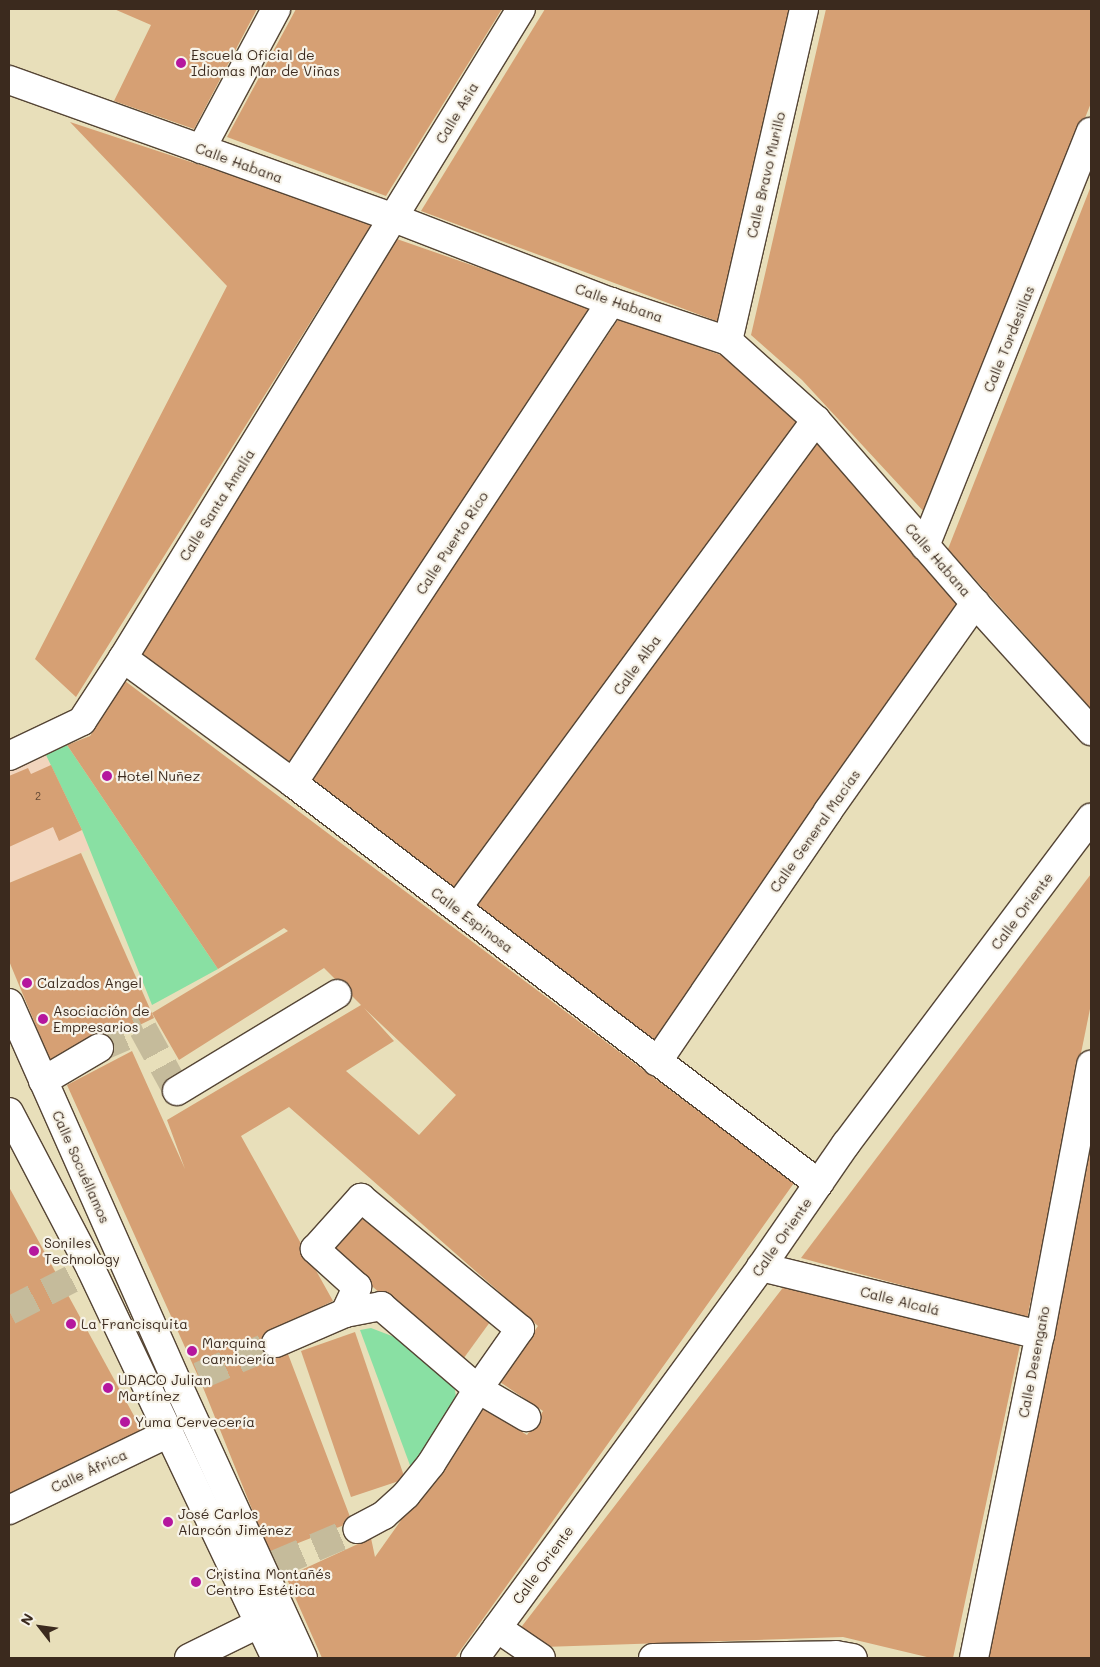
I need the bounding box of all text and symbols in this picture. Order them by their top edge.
place label: Escuela Oficial de Idiomas Mar de Viñas [191,47,340,80]
marker: Escuela Oficial de Idiomas Mar de Viñas [175,57,187,69]
street label: Calle Asia [432,79,482,147]
street label: Calle Bravo Murillo [743,110,789,240]
street label: Calle Habana [193,139,285,187]
street label: Calle Habana [573,280,665,326]
street label: Calle Tordesillas [980,283,1038,395]
street label: Calle Santa Amalia [176,446,258,564]
street label: Calle Puerto Rico [412,488,492,598]
street label: Calle Habana [902,520,974,600]
street label: Calle Alba [610,632,664,698]
street label: Calle General Macías [766,766,864,896]
place label: Hotel Nuñez [117,768,200,784]
marker: Hotel Nuñez [101,770,113,782]
house number: 2 [35,789,41,803]
street label: Calle Oriente [987,869,1057,953]
street label: Calle Espinosa [428,884,516,956]
place label: Calzados Angel [37,975,142,991]
marker: Calzados Angel [21,977,33,989]
place label: Asociación de Empresarios [53,1003,150,1036]
marker: Asociación de Empresarios [37,1013,49,1025]
street label: Calle Socuéllamos [49,1108,113,1226]
street label: Calle Oriente [749,1194,815,1280]
place label: Soniles Technology [44,1235,120,1268]
marker: Soniles Technology [28,1245,40,1257]
street label: Calle Alcalá [859,1283,941,1319]
street label: Calle Desengaño [1015,1305,1053,1419]
place label: La Francisquita [81,1316,188,1332]
marker: La Francisquita [65,1318,77,1330]
place label: Marquina carnicería [202,1335,275,1368]
marker: Marquina carnicería [186,1345,198,1357]
place label: UDACO Julian Martínez [118,1372,211,1404]
marker: UDACO Julian Martínez [102,1382,114,1394]
place label: Yuma Cervecería [135,1414,255,1430]
marker: Yuma Cervecería [119,1416,131,1428]
street label: Calle África [48,1446,130,1496]
place label: José Carlos Alarcón Jiménez [178,1506,292,1538]
marker: José Carlos Alarcón Jiménez [162,1516,174,1528]
street label: Calle Oriente [509,1523,577,1607]
place label: Cristina Montañés Centro Estética [206,1566,331,1598]
marker: Cristina Montañés Centro Estética [190,1576,202,1588]
north arrow [15,1602,65,1652]
text: N [16,1610,37,1629]

